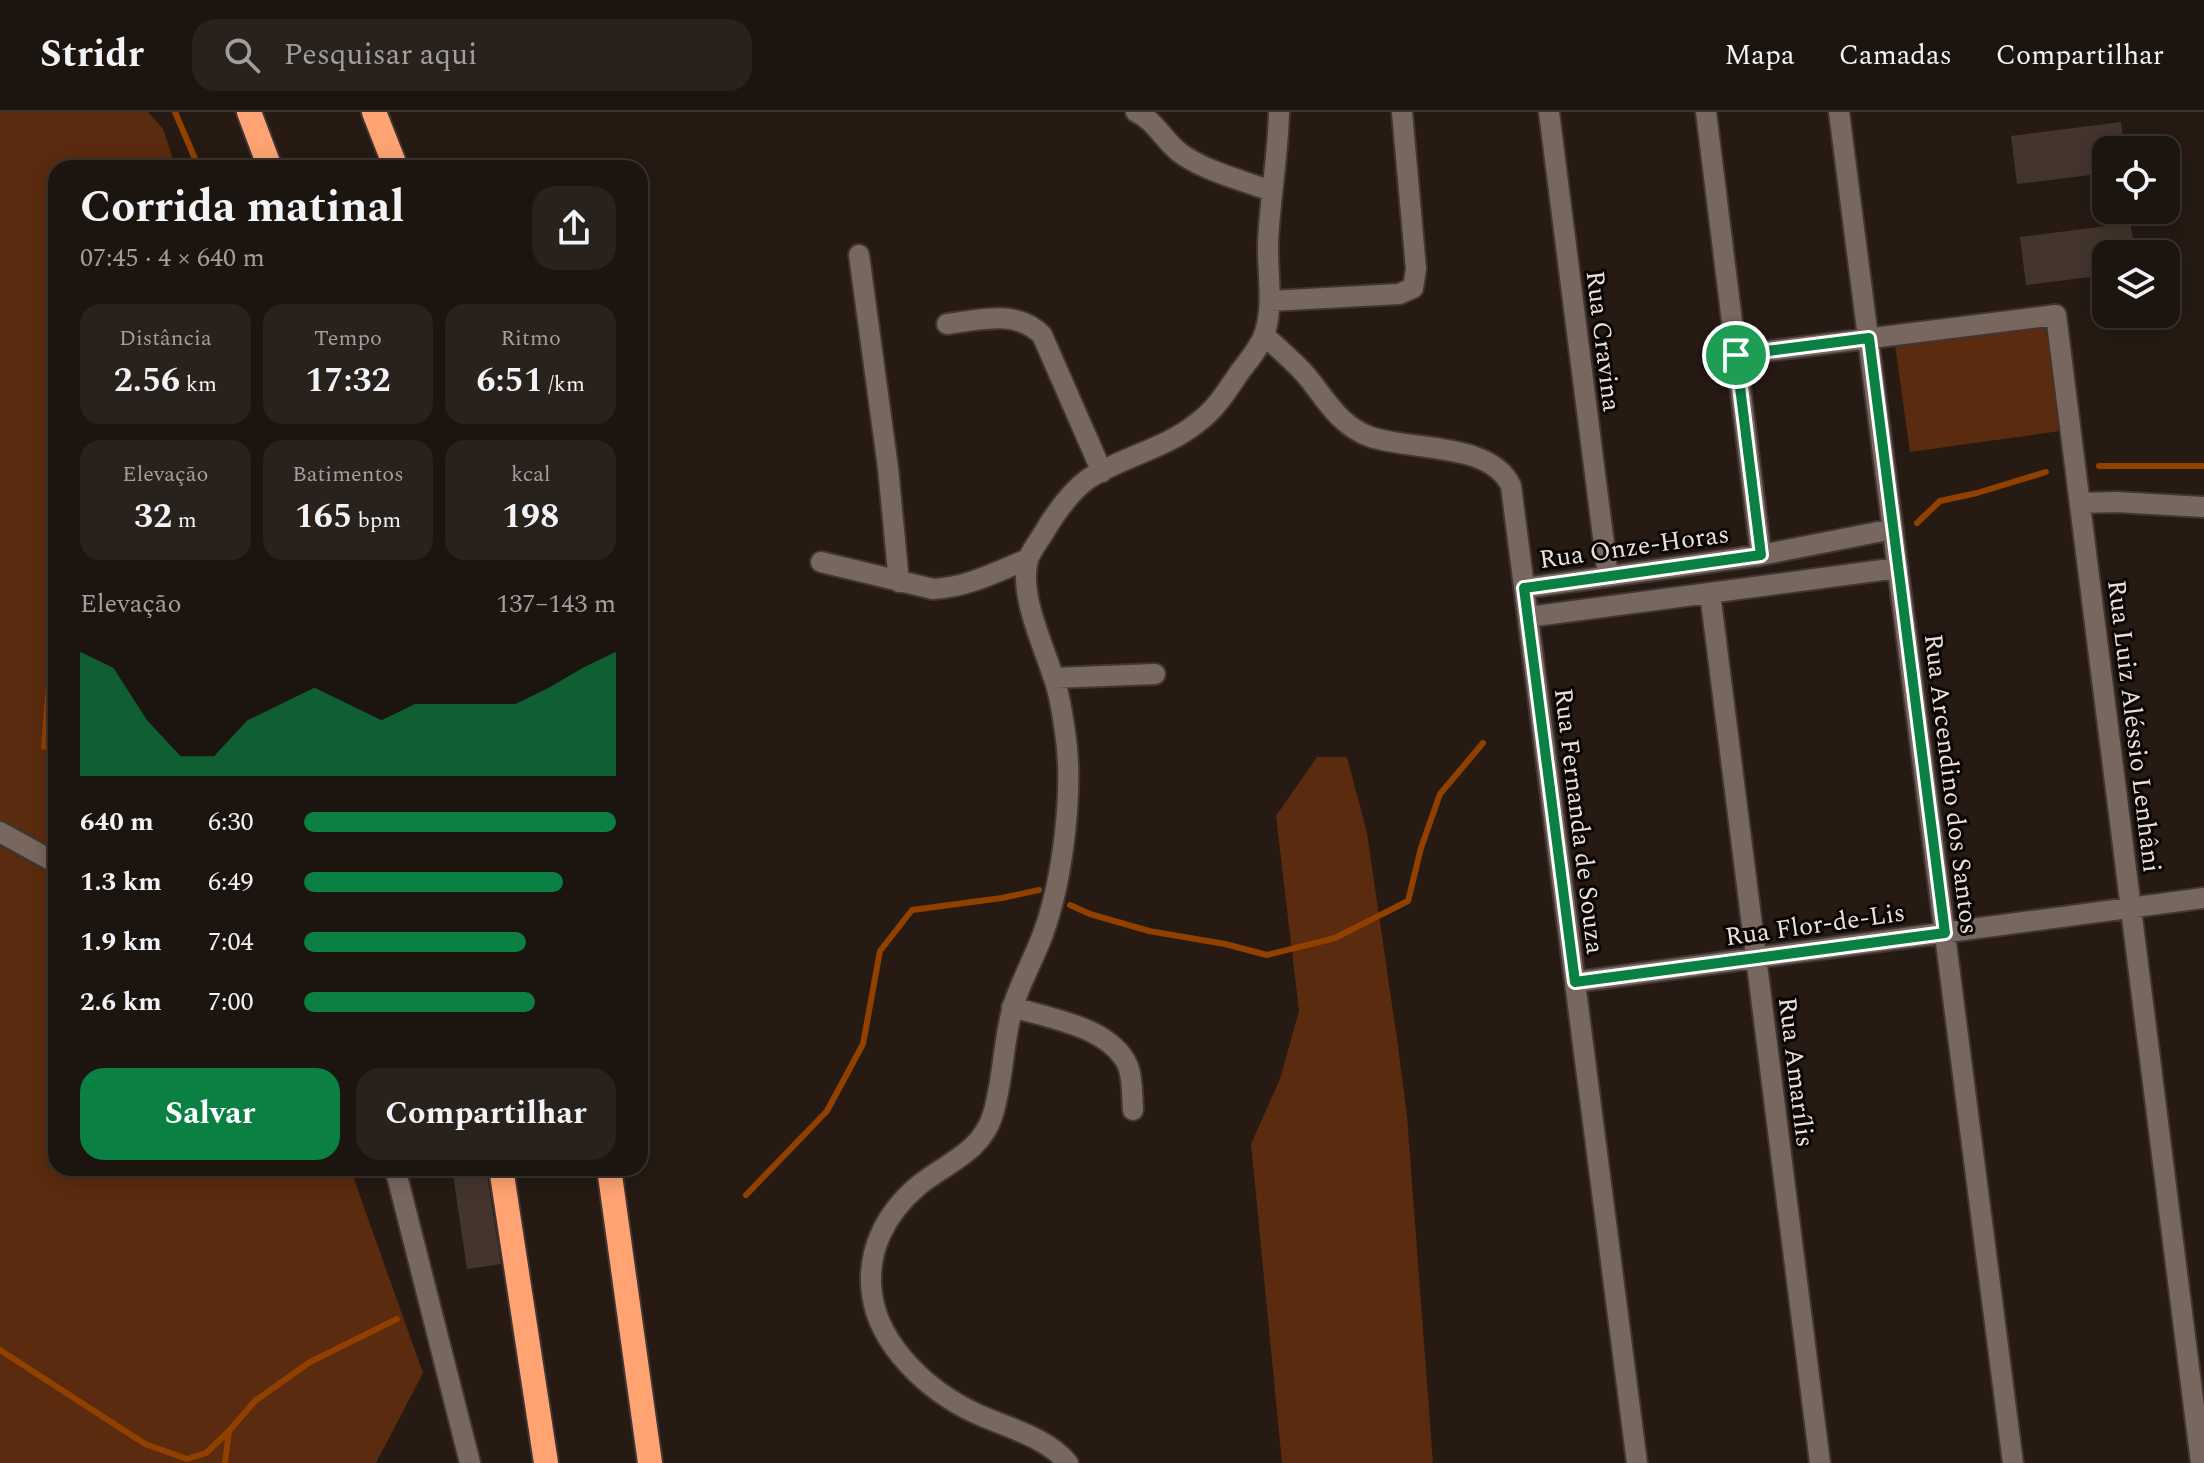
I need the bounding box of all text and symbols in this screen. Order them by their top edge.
search box [192,19,752,91]
text: Stridr [40,26,144,84]
text: Pesquisar aqui [284,32,477,78]
icon: search [220,33,264,77]
text: Mapa [1724,34,1795,77]
text: Camadas [1839,34,1952,77]
text: Compartilhar [1996,34,2164,77]
map controls [2092,136,2180,328]
button: locate [2092,136,2180,224]
text: Corrida matinal [80,174,405,241]
button: share [532,186,616,270]
text: 07:45 · 4 × 640 m [80,238,265,278]
button: layers [2092,240,2180,328]
street label: Rua Cravina [1575,268,1632,414]
pin [1702,321,1770,389]
text: Distância [119,322,212,355]
text: Tempo [314,322,382,355]
text: Ritmo [501,322,561,355]
icon: arrive [1714,333,1758,377]
text: 2.56 [114,355,180,407]
text: 17:32 [305,355,391,407]
text: 6:51 [476,355,543,407]
text: km [180,368,217,401]
text: /km [543,368,585,401]
text: Elevação [122,458,208,491]
text: Batimentos [292,458,404,491]
text: kcal [511,458,550,491]
text: 32 [134,491,172,543]
text: 165 [295,491,352,543]
text: 198 [502,491,559,543]
text: m [172,504,197,537]
text: bpm [352,504,401,537]
street label: Rua Onze-Horas [1537,514,1732,580]
street label: Rua Luiz Aléssio Lenhâni [2096,578,2172,875]
text: Elevação [80,584,182,624]
text: 137–143 m [496,584,616,624]
street label: Rua Arcendino dos Santos [1913,632,1989,937]
street label: Rua Fernanda de Souza [1543,686,1615,957]
text: 640 m [80,802,154,842]
text: 6:30 [208,802,254,842]
text: 1.3 km [80,862,162,902]
text: 6:49 [208,862,254,902]
street label: Rua Flor-de-Lis [1723,893,1908,957]
text: 1.9 km [80,922,162,962]
text: 7:04 [208,922,254,962]
text: 2.6 km [80,982,162,1022]
text: 7:00 [208,982,254,1022]
street label: Rua Amarílis [1767,995,1825,1149]
button: Salvar [80,1068,340,1160]
button: Compartilhar [356,1068,616,1160]

